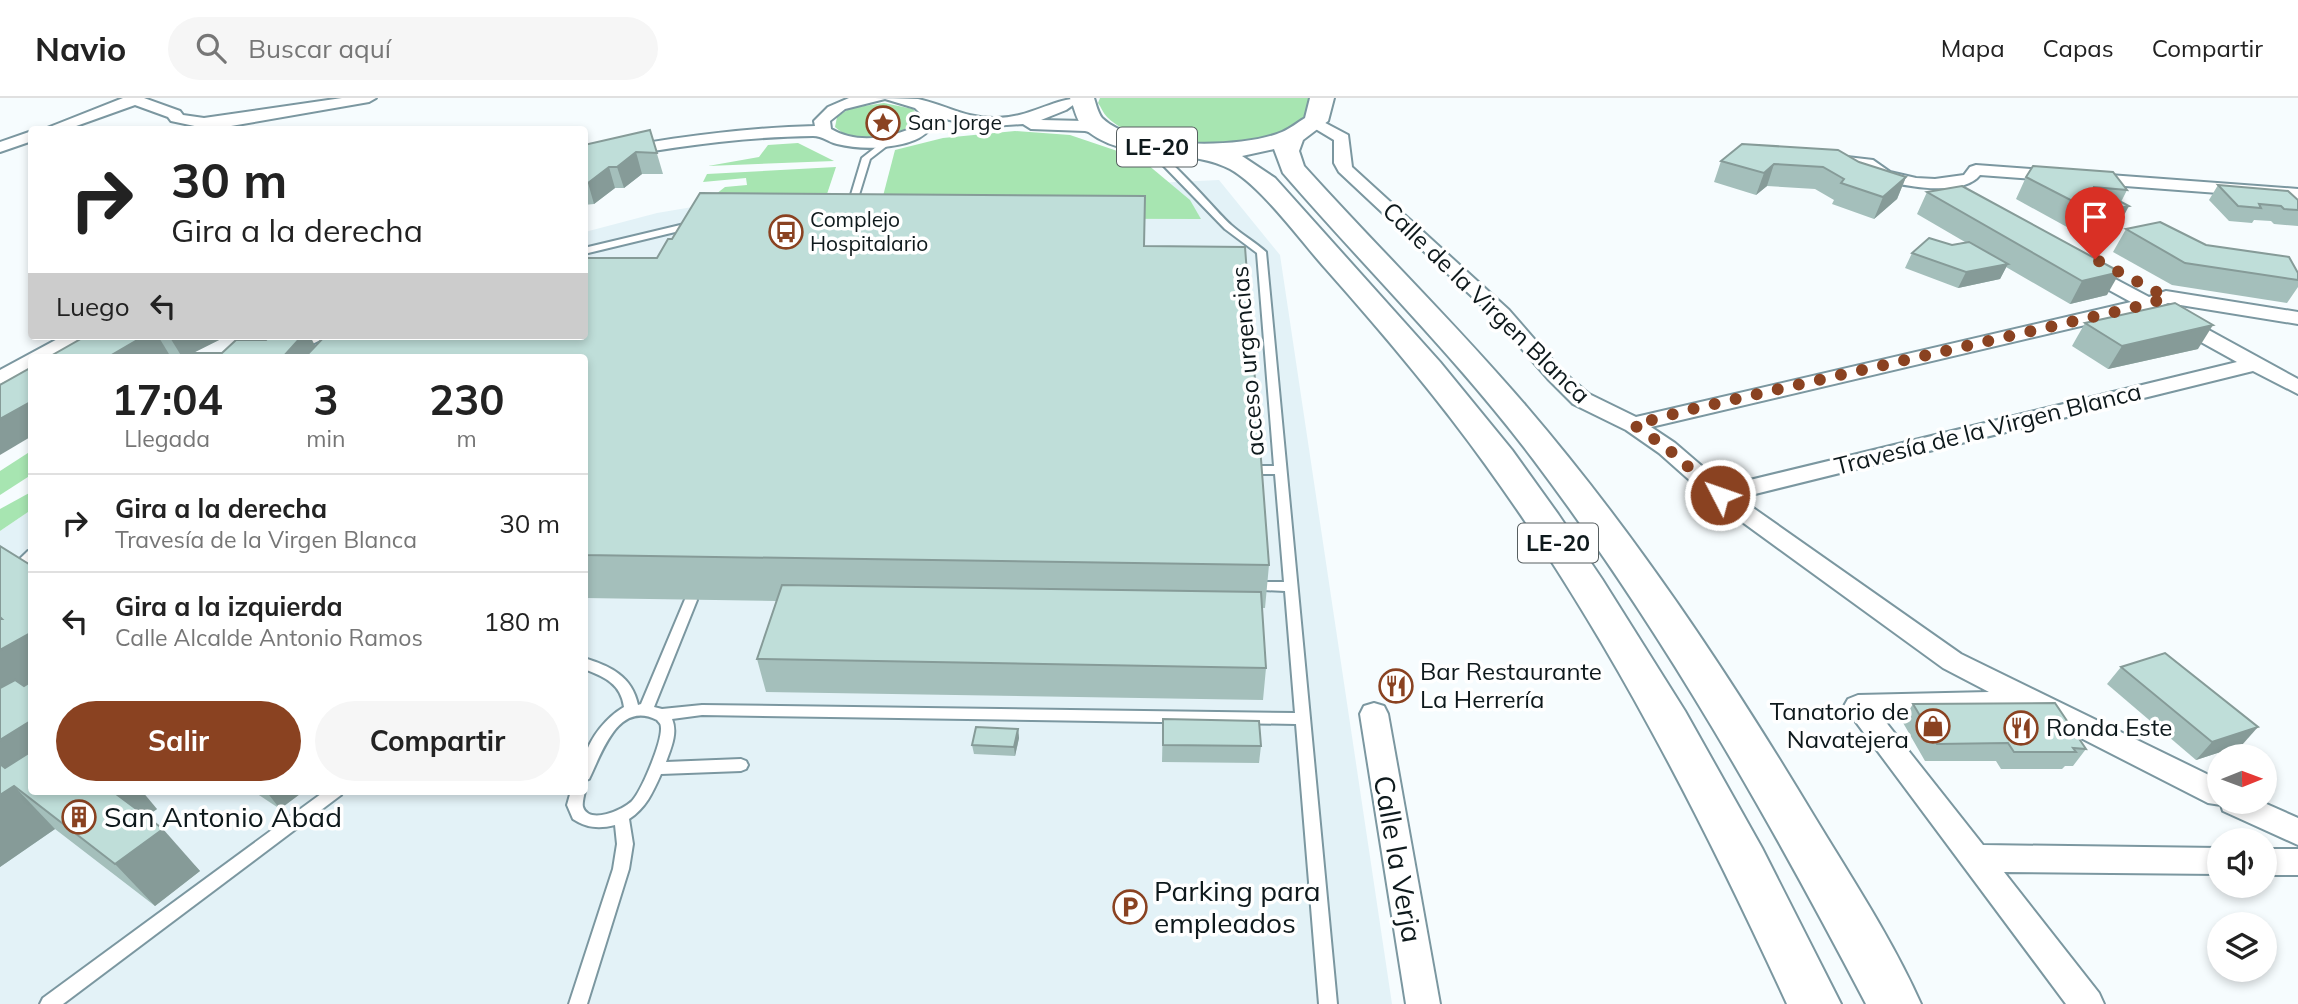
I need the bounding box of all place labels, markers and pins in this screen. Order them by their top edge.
place icon: San Jorge [864,104,902,142]
place label: San Jorge [908,109,1002,135]
pin [2065,187,2125,259]
place label: Complejo Hospitalario [810,206,928,256]
bus stop icon: Complejo Hospitalario [767,213,805,251]
place label: Bar Restaurante La Herrería [1420,656,1602,714]
restaurant icon: Bar Restaurante La Herrería [1377,667,1415,705]
place label: Tanatorio de Navatejera [1770,696,1909,754]
shop icon: Tanatorio de Navatejera [1914,707,1952,745]
restaurant icon: Ronda Este [2002,709,2040,747]
place label: Ronda Este [2046,712,2172,742]
building icon: San Antonio Abad [60,798,98,836]
place label: San Antonio Abad [104,799,342,834]
place label: Parking para empleados [1154,873,1321,940]
parking icon: Parking para empleados [1111,888,1149,926]

